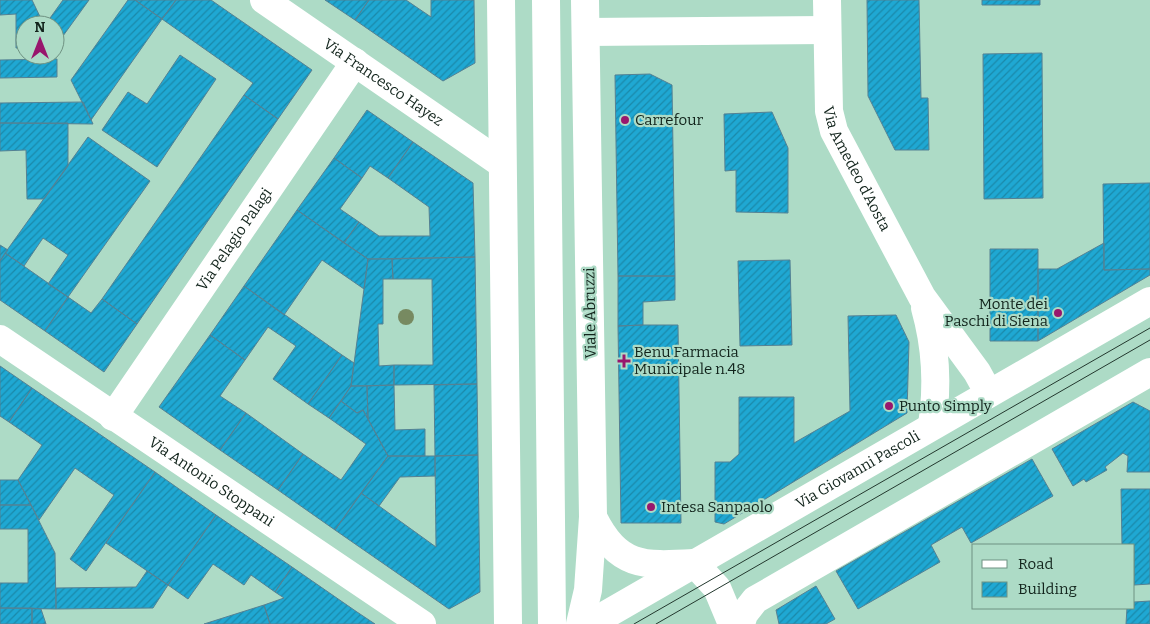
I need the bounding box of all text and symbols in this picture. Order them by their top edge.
north arrow [15,15,65,65]
text: N [35,19,46,36]
street label: Via Francesco Hayez [320,35,447,130]
street label: Via Amedeo d'Aosta [819,104,894,234]
place label: Carrefour [635,111,703,129]
marker: Carrefour [619,114,631,126]
street label: Via Pelagio Palagi [193,184,276,294]
street label: Viale Abruzzi [580,267,600,359]
place label: Monte dei Paschi di Siena [945,295,1049,330]
marker: Monte dei Paschi di Siena [1052,307,1064,319]
place label: Benu Farmacia Municipale n.48 [634,343,745,378]
marker: Benu Farmacia Municipale n.48 [618,355,630,367]
place label: Punto Simply [899,397,992,415]
marker: Punto Simply [883,400,895,412]
street label: Via Giovanni Pascoli [792,427,923,512]
street label: Via Antonio Stoppani [145,433,278,531]
place label: Intesa Sanpaolo [661,498,773,516]
marker: Intesa Sanpaolo [645,501,657,513]
legend [972,544,1135,609]
text: Road [1018,555,1053,573]
text: Building [1018,580,1077,598]

